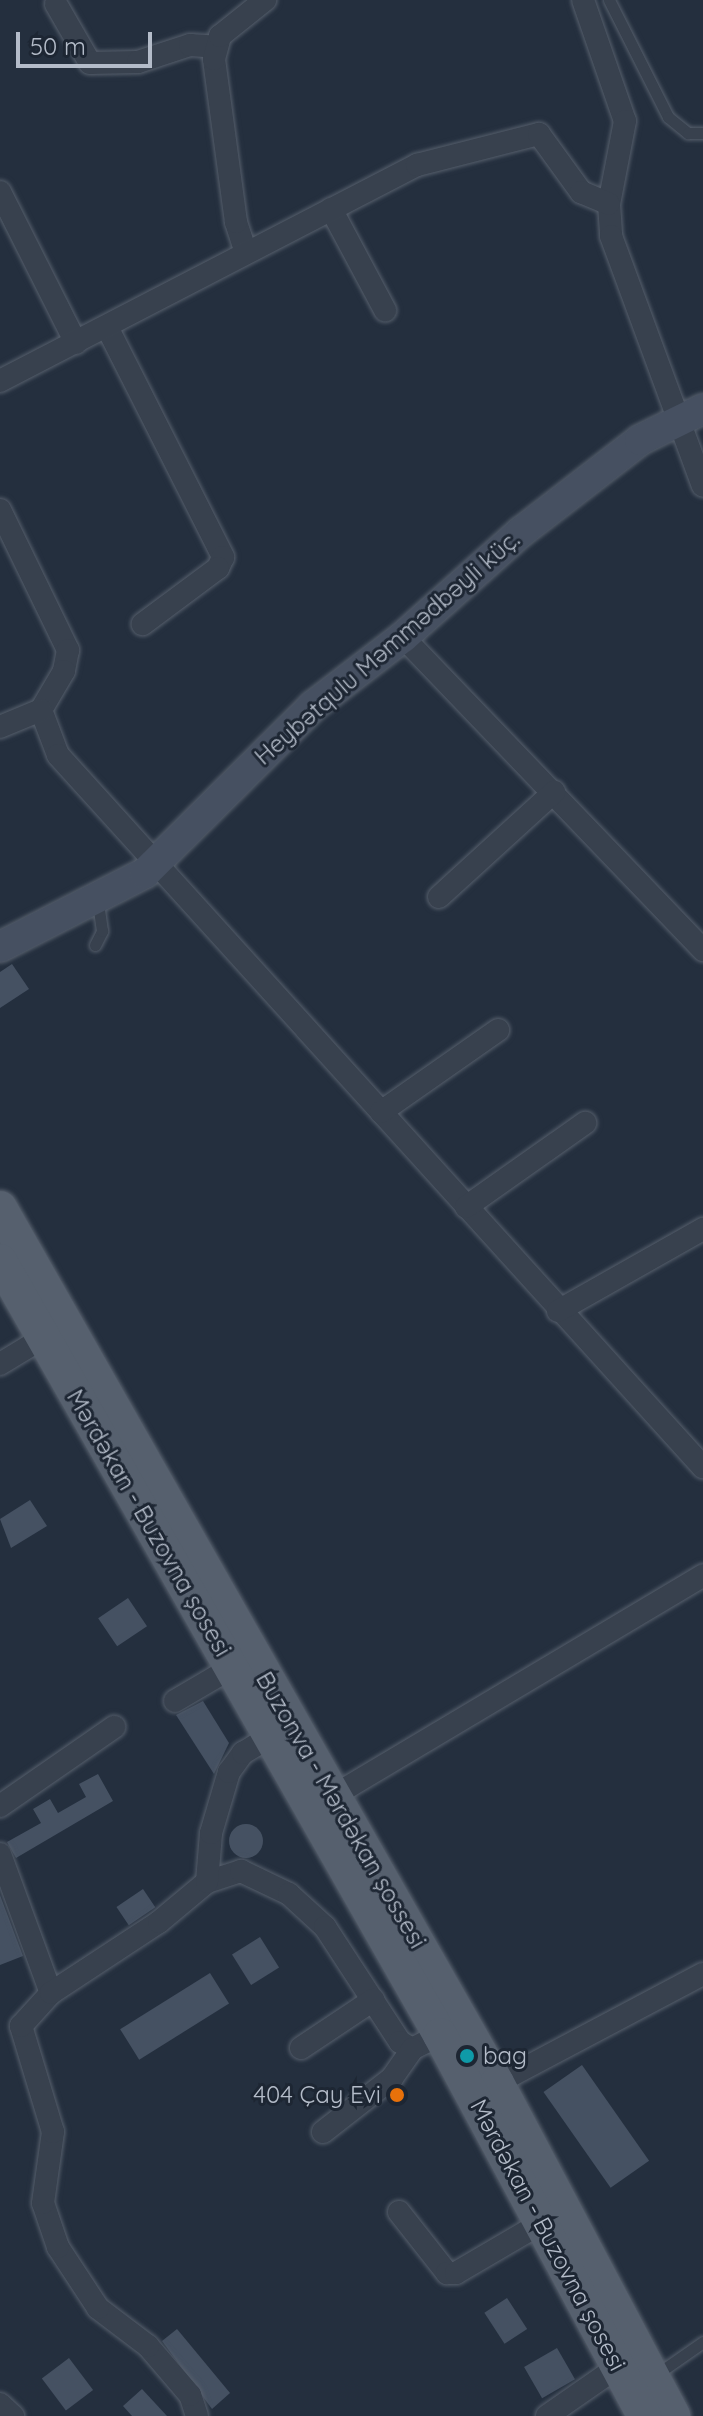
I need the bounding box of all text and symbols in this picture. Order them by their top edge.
scale bar [20,16,156,66]
text: 50 m [30,31,86,61]
street label: Heybətqulu Məmmədbəyli küç. [249,525,525,771]
street label: Mərdəkan - Buzovna şosesi [61,1384,237,1662]
street label: Buzonva - Mərdəkan şossesi [250,1667,432,1953]
place label: bag [483,2042,527,2070]
marker: bag [458,2047,476,2065]
place label: 404 Çay Evi [253,2081,381,2109]
marker: 404 Çay Evi [388,2086,406,2104]
street label: Mərdəkan - Buzovna şosesi [464,2094,632,2376]

